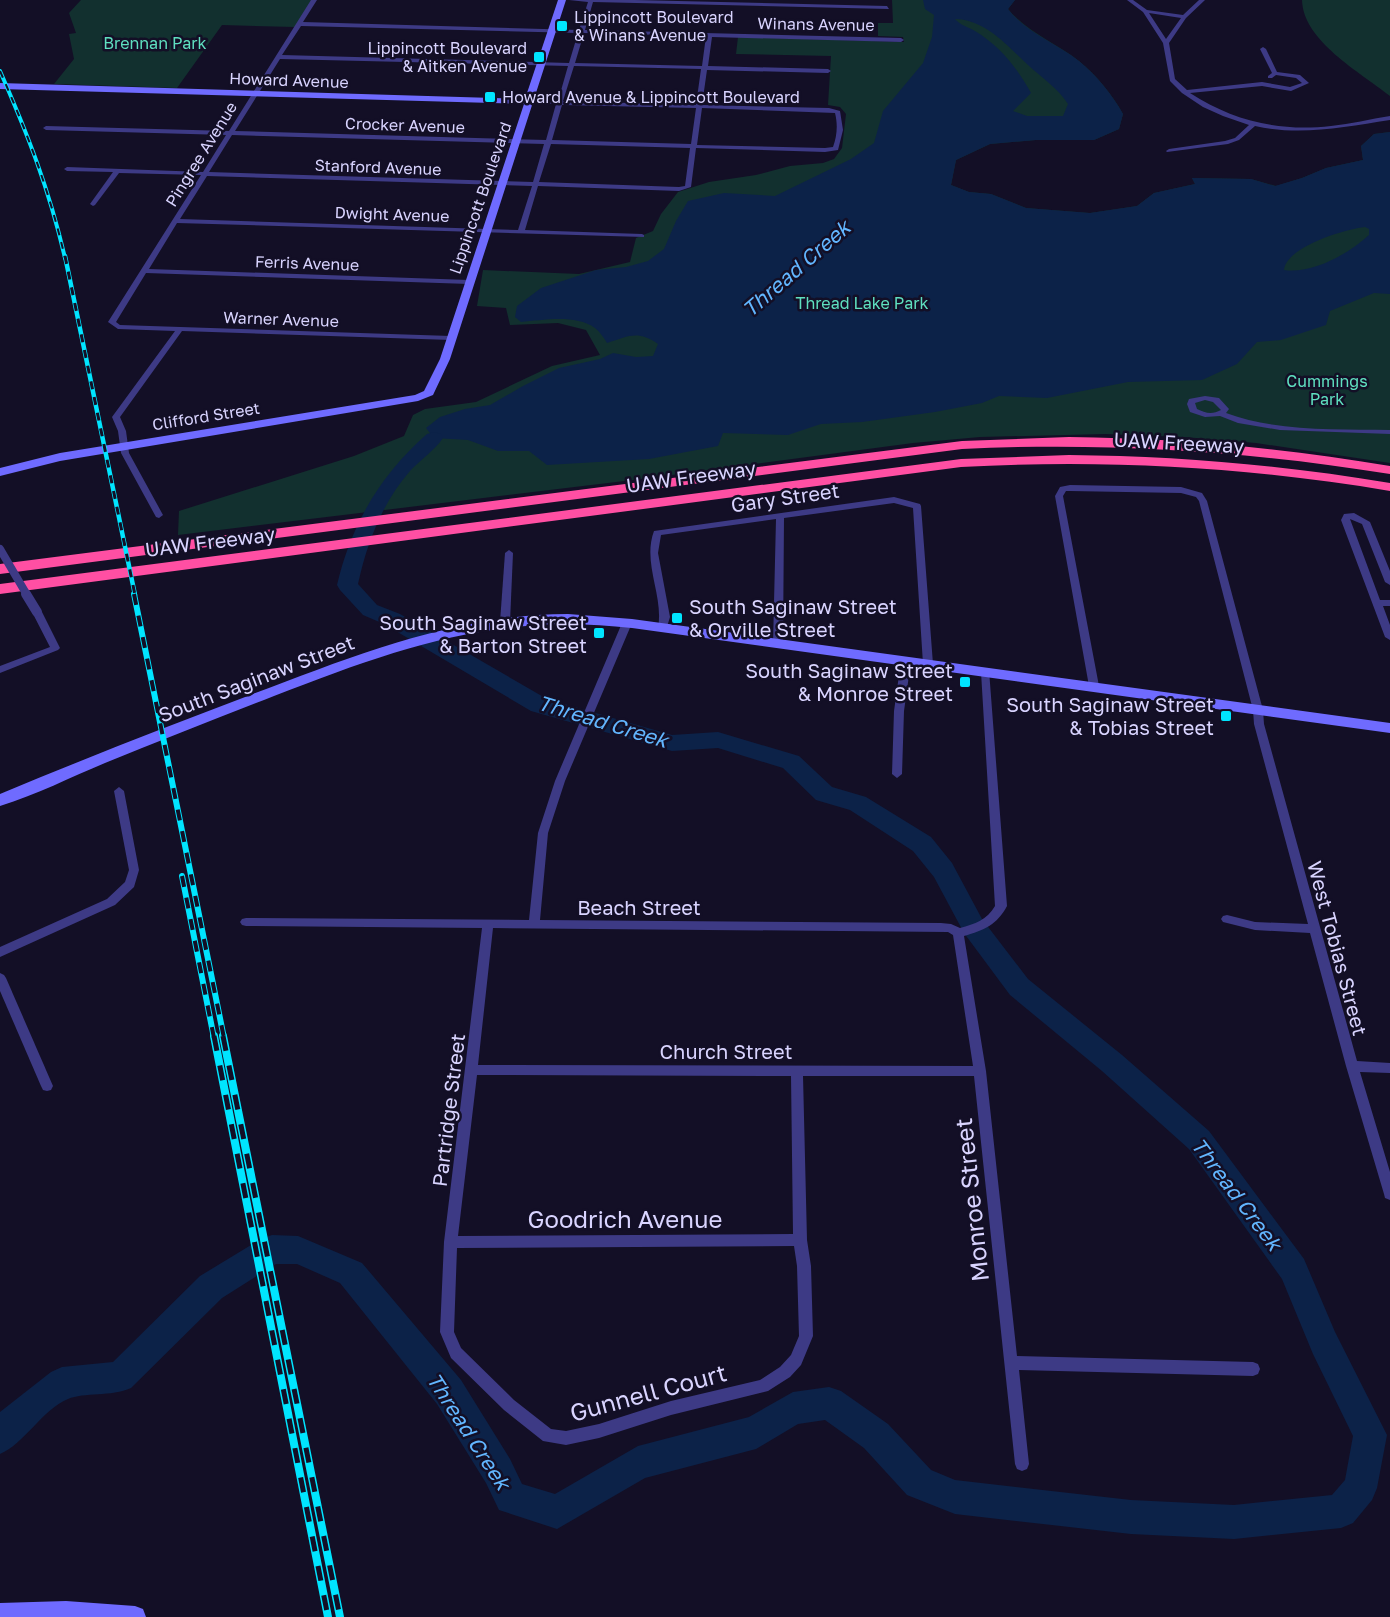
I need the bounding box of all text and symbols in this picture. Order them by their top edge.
place label: Lippincott Boulevard & Winans Avenue [574,7,734,45]
street label: Winans Avenue [757,13,875,35]
marker: Lippincott Boulevard & Winans Avenue [555,19,569,33]
park label: Brennan Park [103,33,207,53]
place label: Lippincott Boulevard & Aitken Avenue [367,38,527,76]
marker: Lippincott Boulevard & Aitken Avenue [532,50,546,64]
street label: Howard Avenue [229,68,349,92]
place label: Howard Avenue & Lippincott Boulevard [502,87,800,107]
marker: Howard Avenue & Lippincott Boulevard [483,90,497,104]
street label: Pingree Avenue [161,98,241,210]
street label: Crocker Avenue [345,113,465,137]
street label: Lippincott Boulevard [445,119,515,277]
street label: Stanford Avenue [314,155,442,179]
street label: Dwight Avenue [334,202,450,226]
water label: Thread Creek [737,213,857,322]
street label: Ferris Avenue [254,251,360,275]
park label: Thread Lake Park [796,293,928,313]
street label: Warner Avenue [223,307,339,331]
park label: Cummings Park [1286,371,1368,409]
street label: Clifford Street [151,398,261,434]
street label: UAW Freeway [1113,427,1245,457]
street label: UAW Freeway [625,455,757,497]
street label: Gary Street [729,478,841,516]
street label: UAW Freeway [144,521,276,561]
place label: South Saginaw Street & Orville Street [689,594,897,641]
place label: South Saginaw Street & Barton Street [379,610,587,657]
marker: South Saginaw Street & Orville Street [670,611,684,625]
marker: South Saginaw Street & Barton Street [592,626,606,640]
street label: South Saginaw Street [155,630,357,726]
place label: South Saginaw Street & Monroe Street [745,658,953,705]
marker: South Saginaw Street & Monroe Street [958,675,972,689]
water label: Thread Creek [535,689,673,754]
place label: South Saginaw Street & Tobias Street [1006,692,1214,739]
marker: South Saginaw Street & Tobias Street [1219,709,1233,723]
street label: West Tobias Street [1303,858,1373,1038]
street label: Beach Street [577,895,701,919]
street label: Partridge Street [427,1032,469,1188]
street label: Church Street [660,1039,793,1063]
street label: Monroe Street [948,1117,994,1283]
water label: Thread Creek [1186,1132,1289,1257]
street label: Goodrich Avenue [528,1204,722,1233]
street label: Gunnell Court [567,1357,729,1427]
water label: Thread Creek [421,1367,518,1496]

